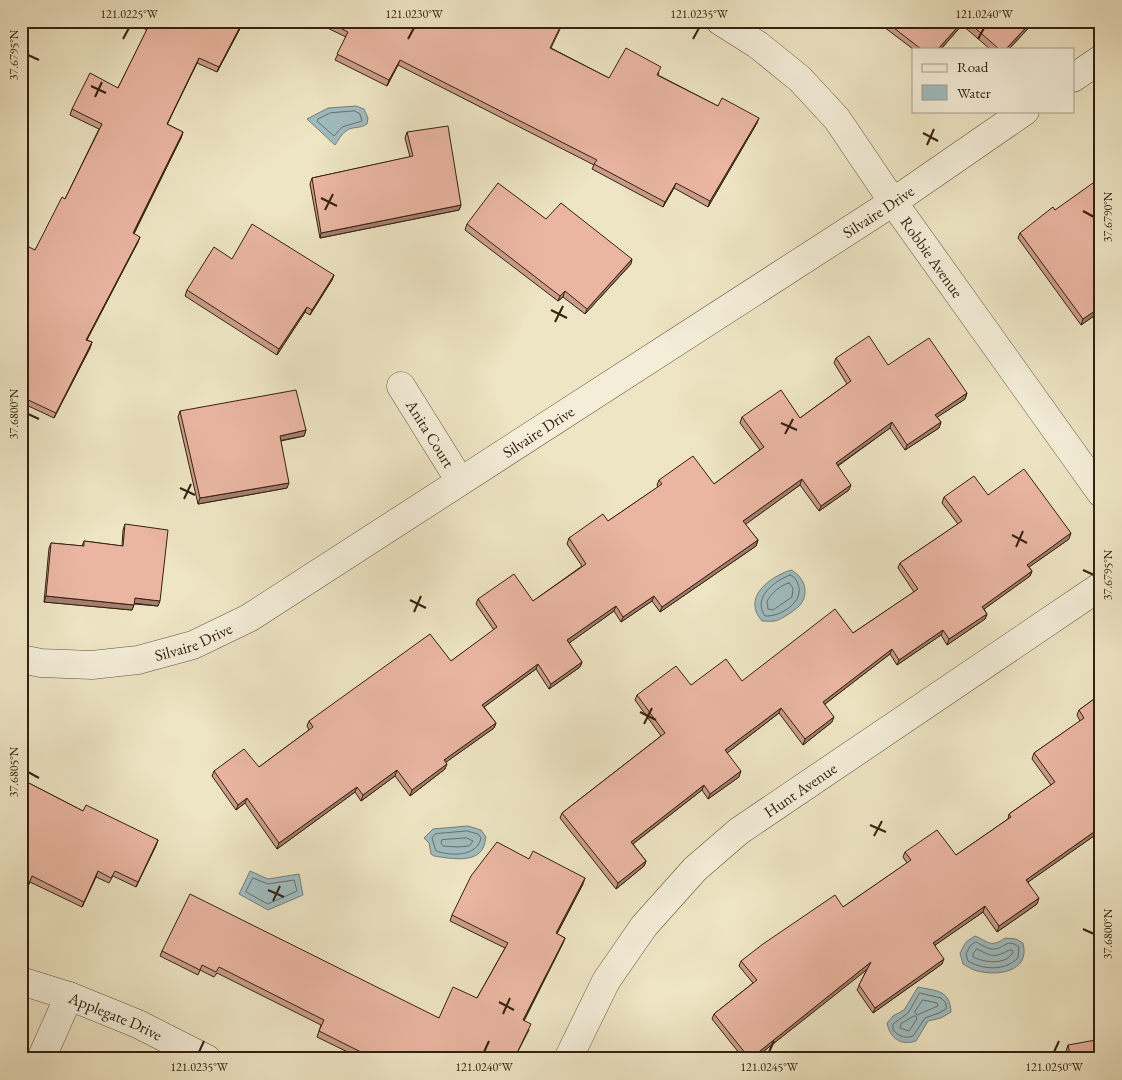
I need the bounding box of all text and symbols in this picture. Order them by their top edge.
text: 121.0225°W [100,6,159,22]
text: 121.0230°W [385,6,444,22]
text: 121.0235°W [670,6,729,22]
text: 121.0240°W [955,6,1014,22]
text: 37.6795°N [6,29,22,80]
legend [912,48,1074,112]
text: Road [957,57,989,76]
text: Water [957,83,991,102]
street label: Silvaire Drive [839,181,918,243]
text: 37.6790°N [1100,191,1116,242]
street label: Robbie Avenue [896,212,968,302]
text: 37.6800°N [6,388,22,439]
street label: Anita Court [401,395,459,472]
street label: Silvaire Drive [498,401,578,463]
text: 37.6795°N [1100,549,1116,600]
street label: Silvaire Drive [152,618,236,666]
text: 37.6805°N [6,746,22,797]
street label: Hunt Avenue [760,758,841,822]
text: 37.6800°N [1100,908,1116,959]
street label: Applegate Drive [65,987,166,1046]
text: 121.0235°W [170,1059,229,1075]
text: 121.0240°W [455,1059,514,1075]
text: 121.0245°W [740,1059,799,1075]
text: 121.0250°W [1025,1059,1084,1075]

